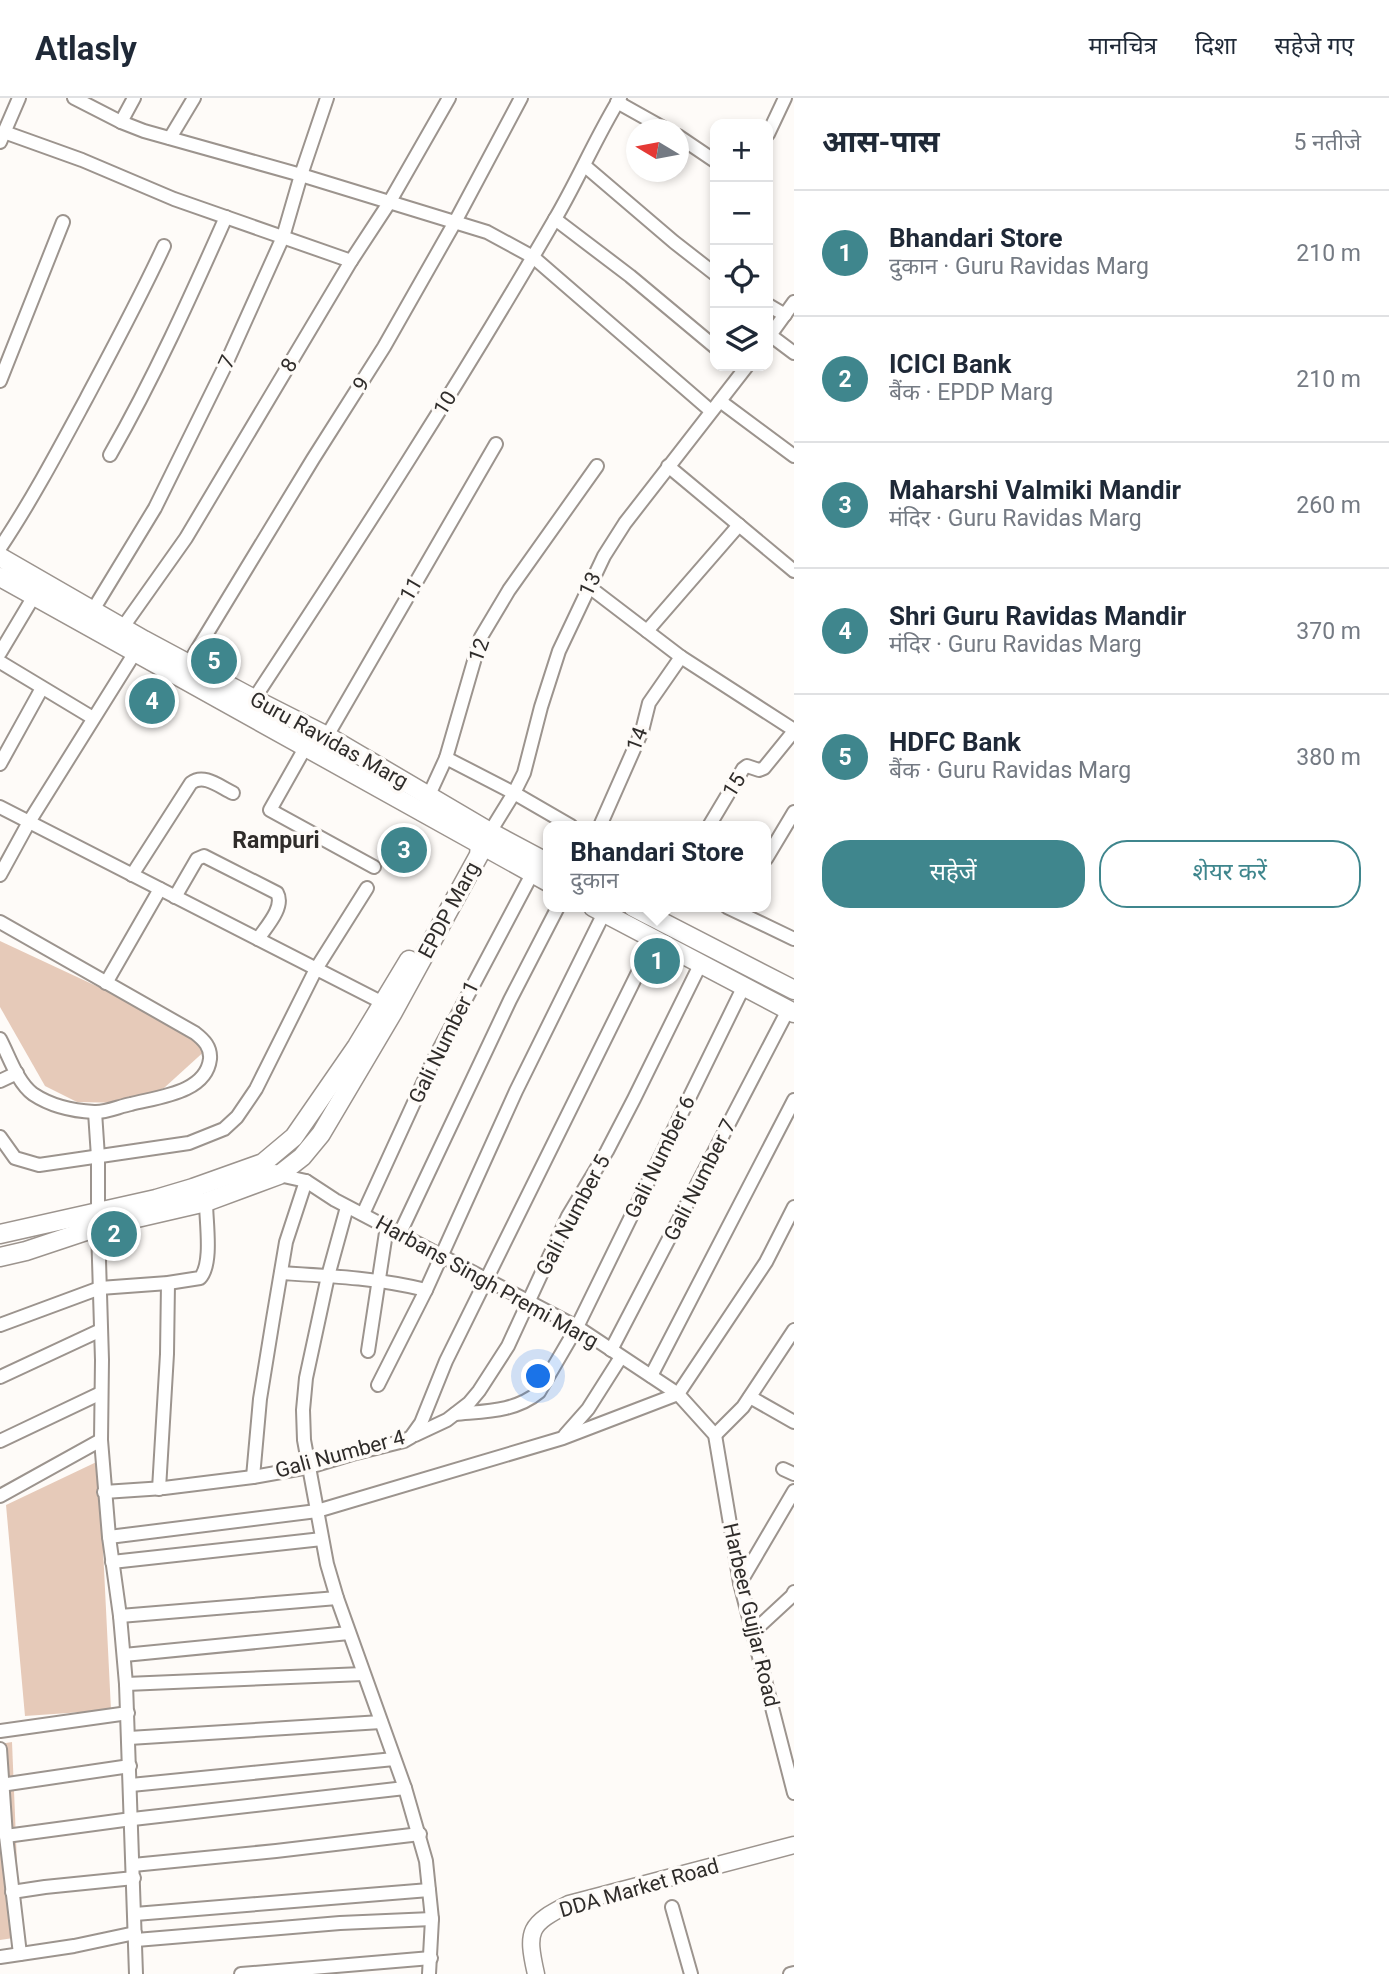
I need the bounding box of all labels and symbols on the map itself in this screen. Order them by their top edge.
north arrow [626,119,689,182]
street label: 7 [214,352,240,372]
street label: 8 [276,354,302,376]
street label: 9 [348,373,374,395]
street label: 10 [429,387,461,419]
street label: 13 [574,568,606,600]
street label: 11 [395,573,427,605]
pin: 5 [191,635,237,687]
street label: 12 [464,635,494,665]
pin: 4 [129,675,175,727]
street label: Guru Ravidas Marg [246,687,412,793]
street label: 14 [622,723,653,754]
street label: 15 [718,769,750,801]
pin: 3 [381,824,427,876]
district label: Rampuri [232,827,320,854]
street label: EPDP Marg [414,858,484,962]
pin: 1 [634,935,680,987]
street label: Gali Number 1 [404,977,484,1107]
street label: Gali Number 6 [620,1092,700,1222]
street label: Gali Number 7 [659,1115,741,1245]
street label: Gali Number 5 [531,1151,615,1279]
pin: 2 [91,1208,137,1260]
street label: Harbans Singh Premi Marg [372,1211,602,1353]
your location [521,1359,555,1393]
street label: Gali Number 4 [273,1425,408,1483]
street label: Harbeer Gujjar Road [718,1521,784,1709]
street label: DDA Market Road [556,1854,722,1922]

